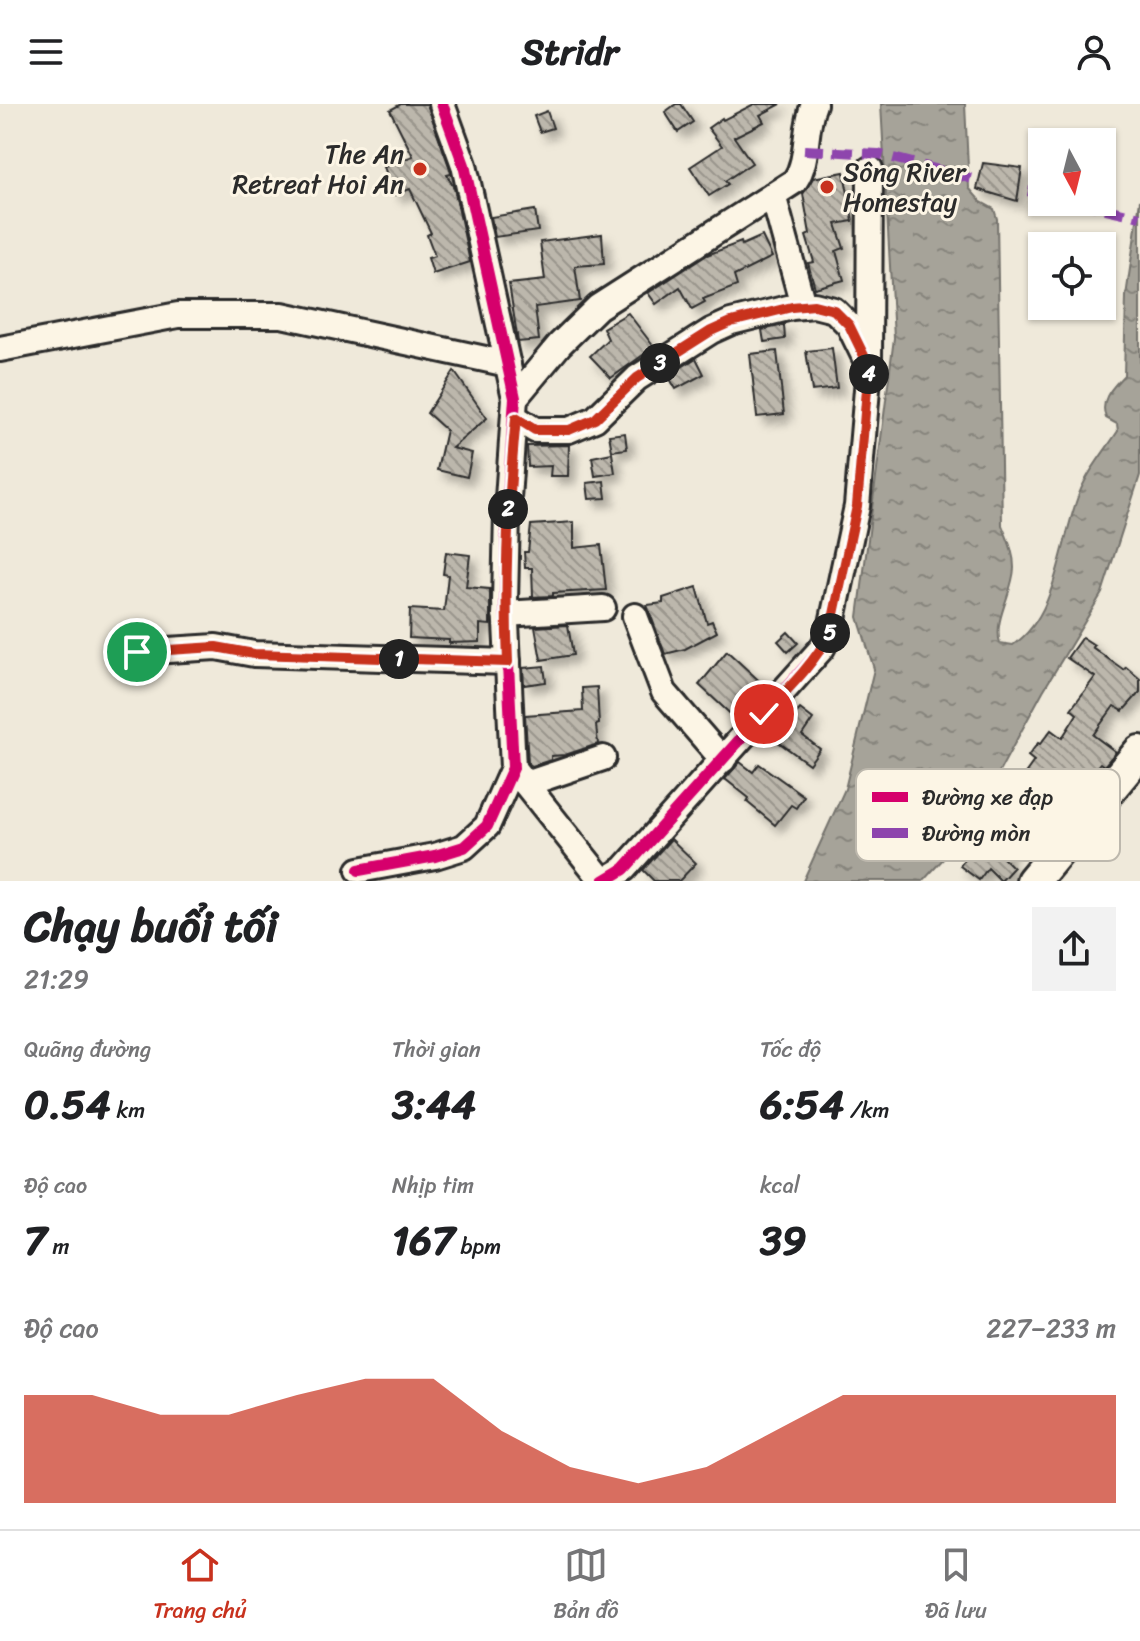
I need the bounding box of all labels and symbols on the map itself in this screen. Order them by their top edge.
north arrow [1028,128,1116,216]
place label: The An Retreat Hoi An [233,131,404,207]
place label: Sông River Homestay [843,149,967,225]
marker: The An Retreat Hoi An [411,160,429,178]
marker: Sông River Homestay [818,178,836,196]
pin: 3 [640,343,680,383]
pin: 4 [849,354,889,394]
pin: 2 [488,489,528,529]
pin: 5 [810,613,850,653]
pin [103,618,171,686]
pin: 1 [379,639,419,679]
pin [730,680,798,748]
legend [856,769,1120,861]
text: Đường xe đạp [922,778,1053,817]
text: Đường mòn [922,814,1031,853]

